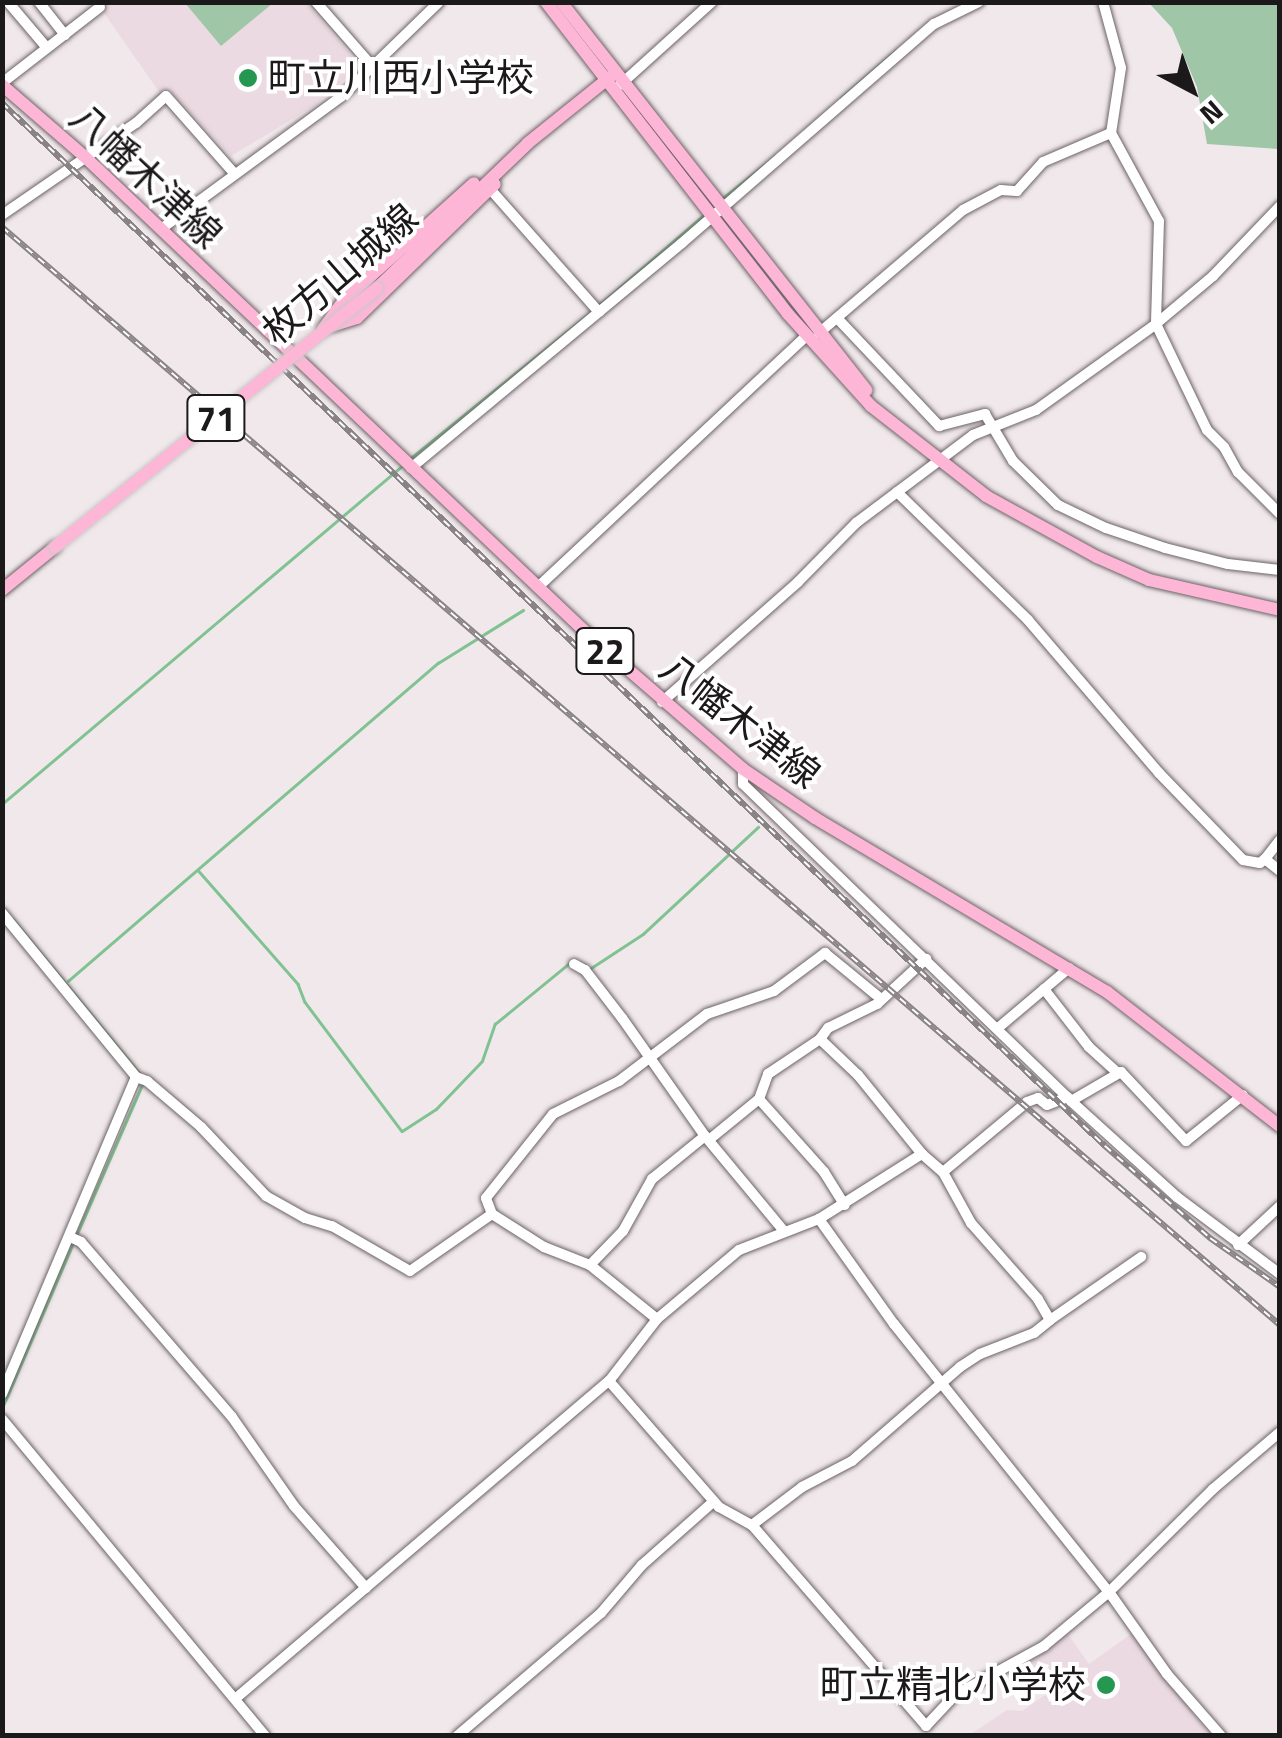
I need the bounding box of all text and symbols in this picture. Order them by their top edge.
north arrow [1142,40,1242,140]
place label: 町立川西小学校 [268,55,534,101]
marker: 町立川西小学校 [237,67,259,89]
text: N [1191,90,1233,136]
street label: 八幡木津線 [61,95,231,257]
street label: 枚方山城線 [253,194,427,354]
road number: 71 [186,388,246,448]
road number: 22 [575,621,635,681]
street label: 八幡木津線 [651,645,829,797]
place label: 町立精北小学校 [820,1662,1086,1708]
marker: 町立精北小学校 [1095,1674,1117,1696]

